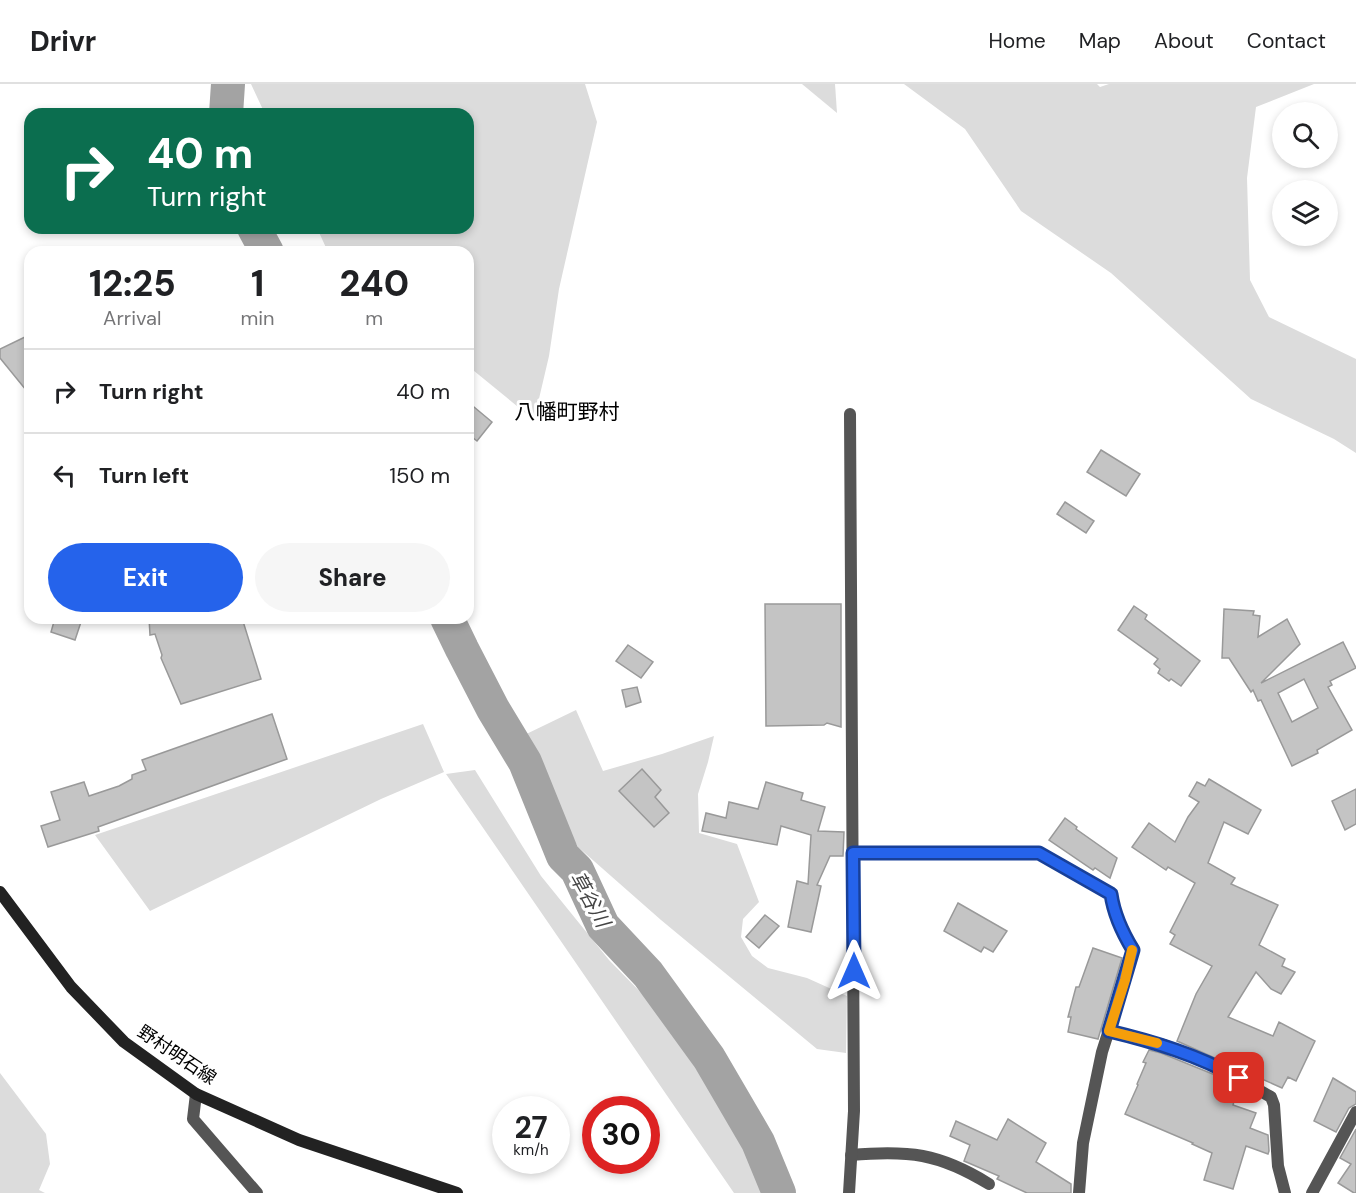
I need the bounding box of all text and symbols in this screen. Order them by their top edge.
text: Drivr [30,23,96,60]
text: Home [988,27,1046,55]
text: Map [1079,27,1121,55]
text: About [1154,27,1214,55]
text: Contact [1247,27,1326,55]
map controls [1272,102,1338,246]
button: search [1272,102,1338,168]
text: 40 m [147,126,253,181]
icon: right [48,132,126,210]
text: Turn right [147,179,267,214]
button: layers [1272,180,1338,246]
text: 12:25 [89,260,176,307]
text: 1 [251,260,264,307]
text: 240 [339,260,409,307]
text: Arrival [103,305,161,331]
text: min [240,305,275,331]
text: m [365,305,383,331]
icon: right [48,375,81,408]
text: Turn right [99,377,204,406]
text: 40 m [396,377,450,406]
district label: 八幡町野村 [515,398,620,426]
icon: left [48,459,81,492]
text: Turn left [99,461,189,490]
text: 150 m [389,461,450,490]
button: Exit [48,543,243,612]
button: Share [255,543,450,612]
water label: 草谷川 [564,866,617,933]
position arrow [822,939,886,1003]
street label: 野村明石線 [133,1020,221,1090]
pin [1213,1052,1264,1103]
icon: arrive [1222,1061,1255,1094]
speed limit sign: 30 [582,1096,660,1174]
text: 27 [514,1108,548,1147]
text: km/h [513,1140,549,1160]

